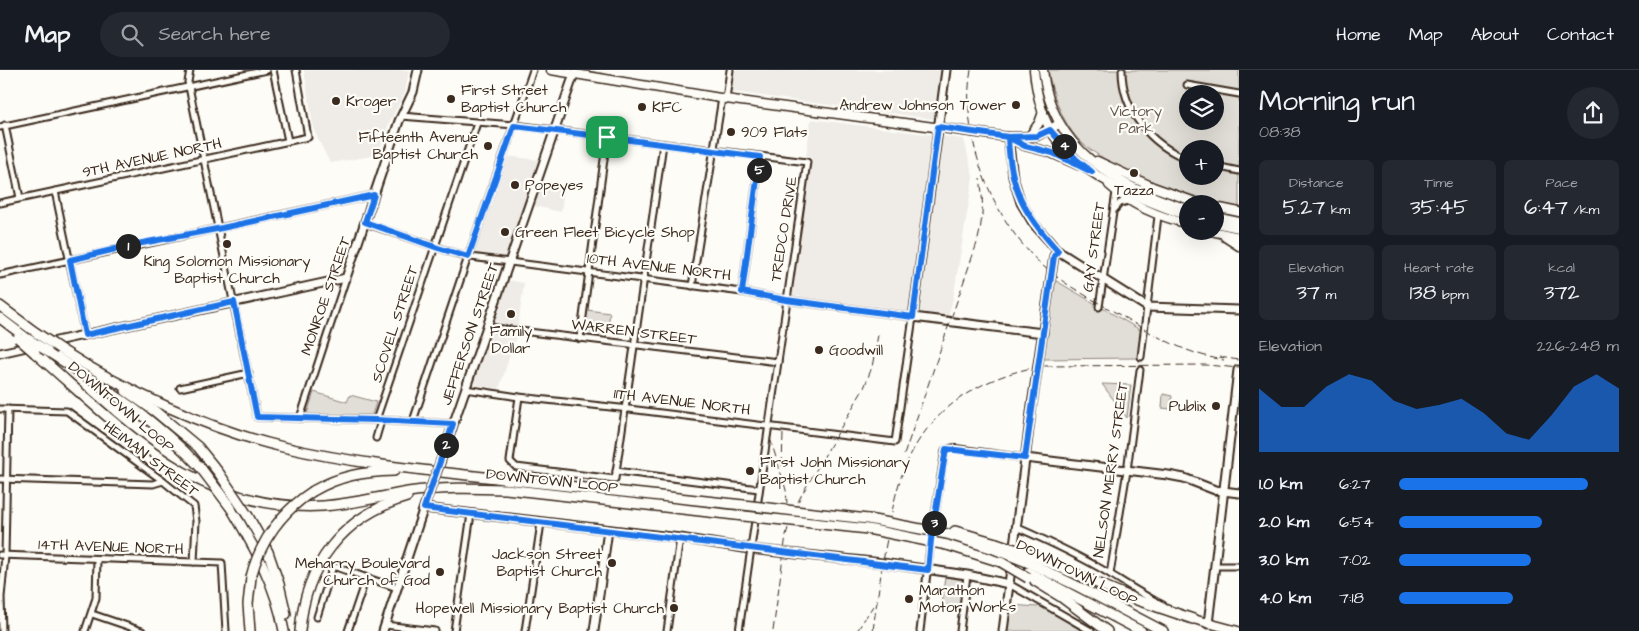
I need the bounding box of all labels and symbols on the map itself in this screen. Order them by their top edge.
place label: First Street Baptist Church [461,80,567,118]
place label: Kroger [346,91,396,113]
marker: First Street Baptist Church [445,93,457,105]
marker: Kroger [330,95,342,107]
place label: Andrew Johnson Tower [840,95,1006,116]
place label: KFC [652,97,682,118]
marker: Andrew Johnson Tower [1010,99,1022,111]
marker: KFC [636,101,648,113]
park label: Victory Park [1110,101,1162,139]
pin [586,116,628,158]
place label: 909 Flats [741,122,808,143]
marker: 909 Flats [725,126,737,138]
place label: Fifteenth Avenue Baptist Church [358,127,479,165]
street label: 9TH AVENUE NORTH [80,133,224,183]
pin: 4 [1052,134,1076,158]
marker: Fifteenth Avenue Baptist Church [482,140,494,152]
pin: 5 [746,158,772,182]
marker: Tazza [1128,167,1140,179]
place label: Popeyes [525,175,584,197]
street label: TREDCO DRIVE [765,175,803,283]
marker: Popeyes [509,179,521,191]
place label: Tazza [1114,180,1154,201]
street label: GAY STREET [1077,200,1111,293]
place label: Green Fleet Bicycle Shop [515,222,695,244]
marker: Green Fleet Bicycle Shop [499,226,511,238]
street label: MONROE STREET [296,233,356,358]
pin: 1 [116,234,140,258]
marker: King Solomon Missionary Baptist Church [221,238,233,250]
street label: 10TH AVENUE NORTH [586,248,732,286]
place label: King Solomon Missionary Baptist Church [143,251,311,289]
street label: JEFFERSON STREET [436,260,504,408]
street label: SCOVEL STREET [366,262,424,385]
marker: Family Dollar [505,308,517,320]
street label: WARREN STREET [570,314,699,350]
place label: Family Dollar [490,321,532,359]
place label: Goodwill [829,340,883,361]
marker: Goodwill [813,344,825,356]
street label: DOWNTOWN LOOP [64,356,179,458]
street label: NELSON MERRY STREET [1088,380,1134,559]
street label: 11TH AVENUE NORTH [613,383,751,421]
place label: Publix [1169,396,1207,417]
marker: Publix [1210,400,1222,412]
street label: HEIMAN STREET [99,416,204,502]
pin: 2 [434,432,458,458]
place label: First John Missionary Baptist Church [760,452,910,490]
street label: DOWNTOWN LOOP [485,464,619,498]
marker: First John Missionary Baptist Church [744,465,756,477]
pin: 3 [922,510,946,536]
street label: 14TH AVENUE NORTH [38,534,184,560]
street label: DOWNTOWN LOOP [1013,535,1141,612]
place label: Jackson Street Baptist Church [492,544,603,582]
place label: Meharry Boulevard Church of God [295,553,430,591]
marker: Jackson Street Baptist Church [606,557,618,569]
marker: Meharry Boulevard Church of God [434,566,446,578]
place label: Marathon Motor Works [919,580,1017,618]
marker: Marathon Motor Works [903,593,915,605]
place label: Hopewell Missionary Baptist Church [416,598,665,620]
marker: Hopewell Missionary Baptist Church [668,602,680,614]

